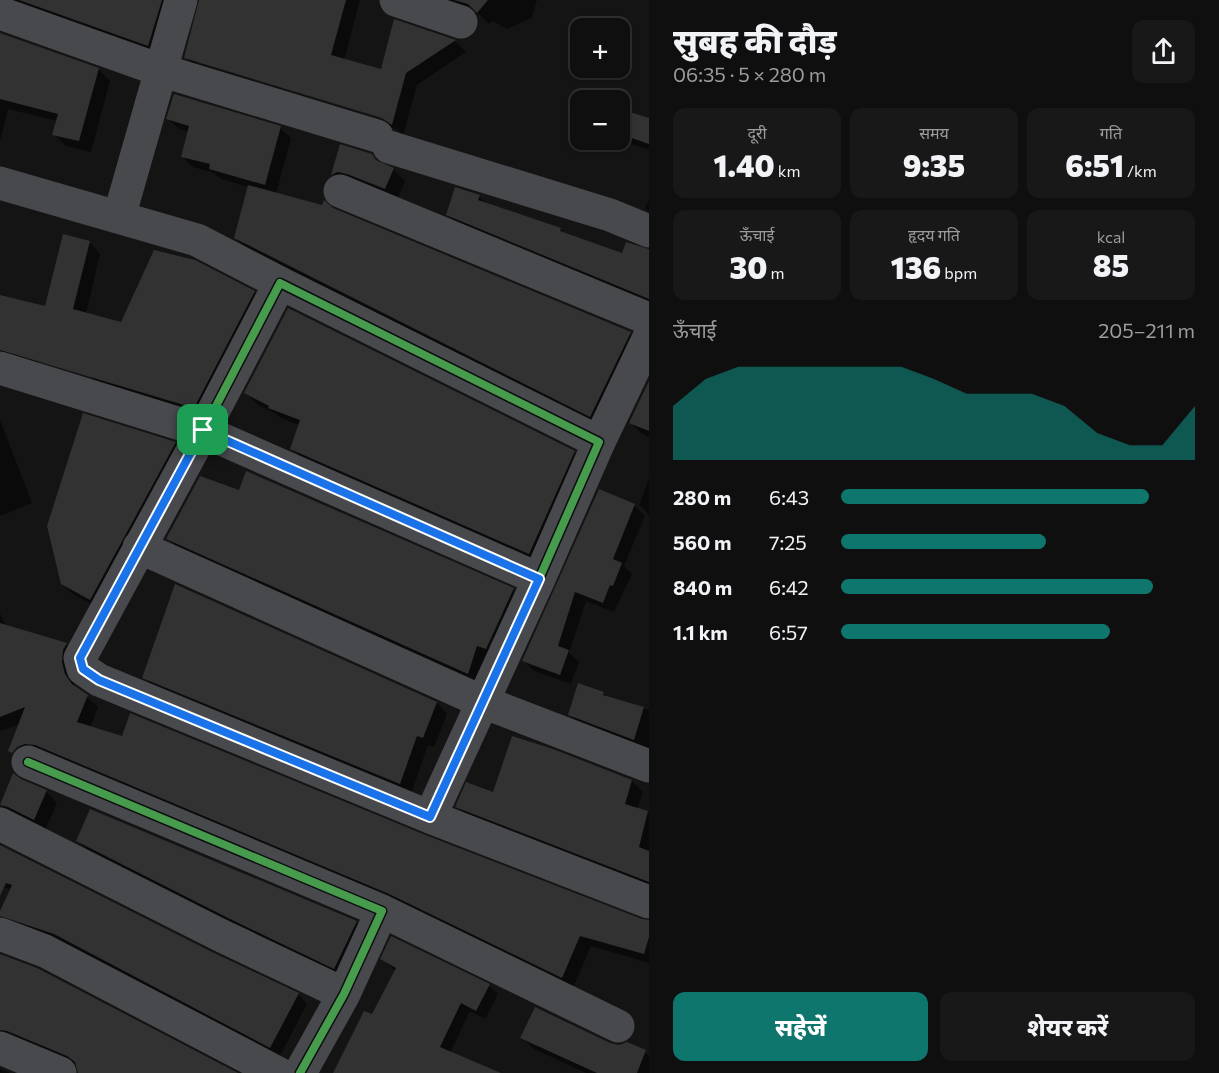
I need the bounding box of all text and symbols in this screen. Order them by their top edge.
map controls [570,18,630,150]
button: + [570,18,630,78]
text: सुबह की दौड़ [673,19,837,60]
button: share [1132,20,1195,83]
text: 06:35 · 5 × 280 m [673,62,826,86]
button: − [570,90,630,150]
text: दूरी [747,123,767,142]
text: समय [919,123,949,142]
text: गति [1100,123,1122,142]
text: 1.40 [714,146,775,183]
text: 9:35 [903,146,965,183]
text: 6:51 [1065,146,1124,183]
text: km [775,161,800,180]
text: /km [1124,161,1157,180]
text: ऊँचाई [740,225,774,244]
text: हृदय गति [908,225,960,244]
text: kcal [1097,227,1125,246]
text: 85 [1093,246,1129,283]
text: 30 [730,248,767,285]
text: 136 [891,248,941,285]
text: m [767,263,784,282]
text: bpm [941,263,977,282]
text: ऊँचाई [673,318,716,342]
text: 205–211 m [1098,318,1195,342]
pin [177,404,228,455]
icon: arrive [186,413,219,446]
text: 280 m [673,485,731,509]
text: 6:43 [769,485,809,509]
text: 560 m [673,530,732,554]
text: 7:25 [769,530,807,554]
text: 840 m [673,575,732,599]
text: 6:42 [769,575,809,599]
text: 1.1 km [673,620,728,644]
text: 6:57 [769,620,808,644]
button: सहेजें [673,992,928,1061]
button: शेयर करें [940,992,1195,1061]

